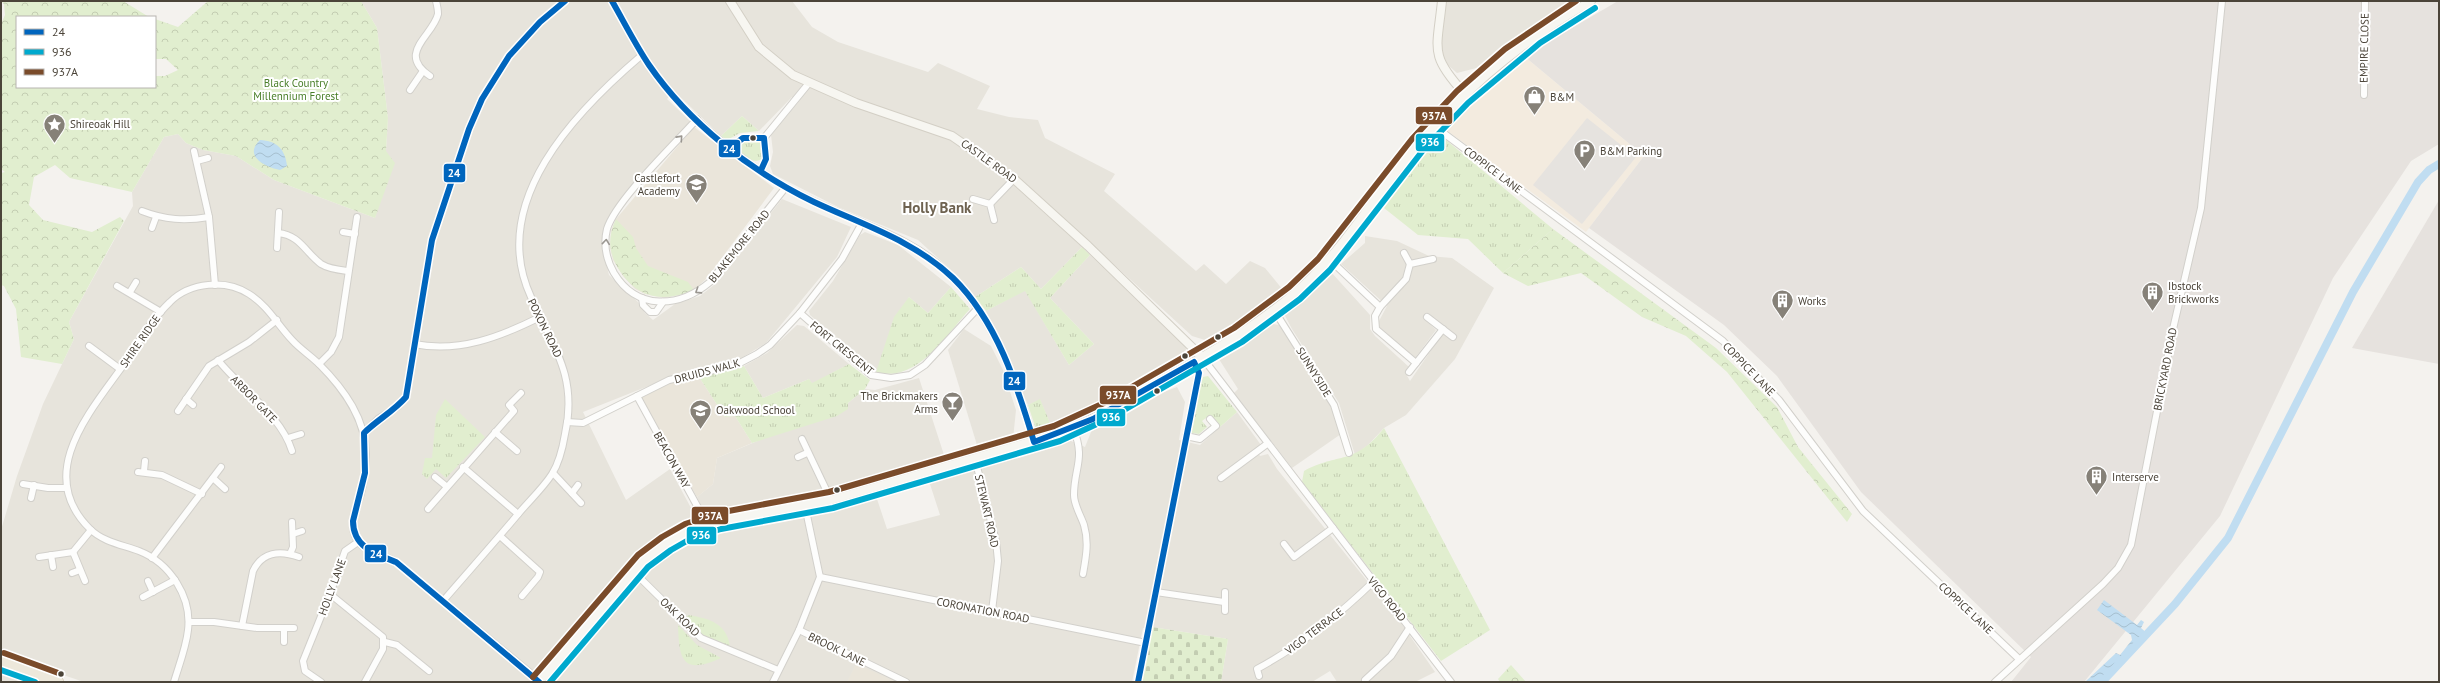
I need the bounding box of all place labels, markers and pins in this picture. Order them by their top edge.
shop icon: B&M [1521,84,1547,117]
place label: B&M [1550,90,1574,104]
place icon: Shireoak Hill [42,111,68,144]
place label: Shireoak Hill [70,117,131,131]
unlabelled marker [748,133,758,143]
parking icon: B&M Parking [1572,138,1598,171]
place label: B&M Parking [1600,144,1662,158]
place label: Castlefort Academy [634,171,681,198]
school or university icon: Castlefort Academy [683,171,709,204]
building icon: Ibstock Brickworks [2140,279,2166,312]
place label: Ibstock Brickworks [2168,279,2219,306]
building icon: Works [1769,288,1795,321]
place label: Works [1798,294,1827,308]
unlabelled marker [1213,332,1223,342]
unlabelled marker [1180,351,1190,361]
unlabelled marker [1152,386,1162,396]
place label: The Brickmakers Arms [861,389,938,416]
bar icon: The Brickmakers Arms [940,389,966,422]
school or university icon: Oakwood School [688,397,714,430]
place label: Oakwood School [716,403,795,417]
building icon: Interserve [2083,464,2109,497]
place label: Interserve [2112,470,2159,484]
unlabelled marker [832,485,842,495]
unlabelled marker [56,669,66,679]

